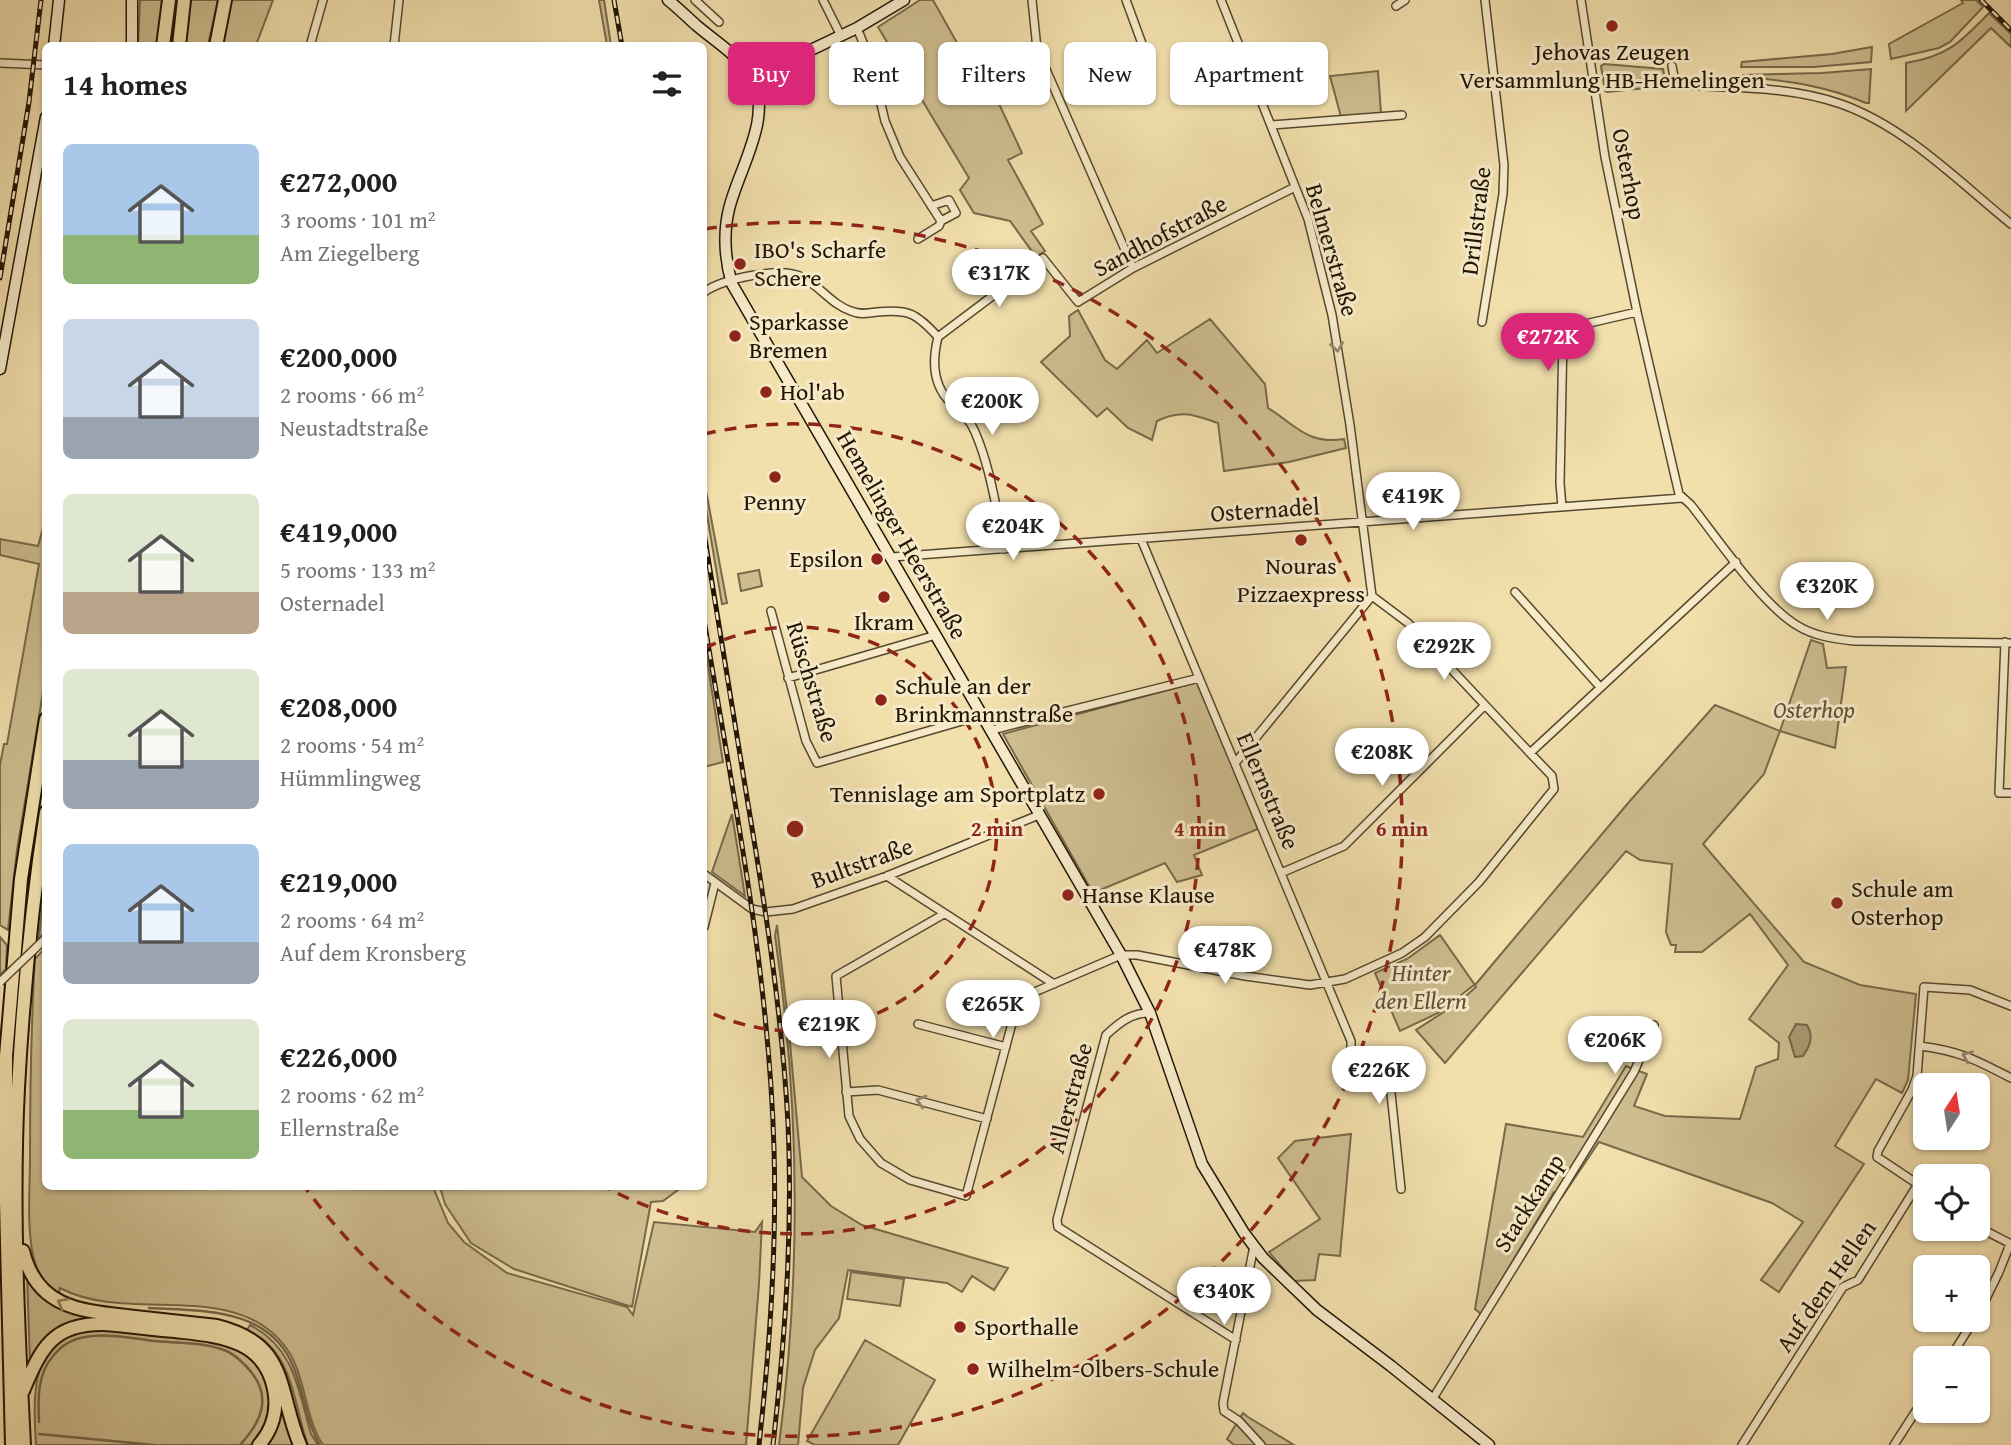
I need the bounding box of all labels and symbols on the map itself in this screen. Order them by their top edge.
marker: Jehovas Zeugen Versammlung HB-Hemelingen [1604,18,1620,34]
place label: Jehovas Zeugen Versammlung HB-Hemelingen [1459,34,1765,97]
street label: Osterhop [1603,125,1655,223]
street label: Drillstraße [1451,165,1500,277]
street label: Belmerstraße [1297,179,1368,320]
street label: Sandhofstraße [1087,186,1233,286]
place label: IBO's Scharfe Schere [754,232,886,295]
pin: €317K [950,250,1048,309]
marker: IBO's Scharfe Schere [732,256,748,272]
place label: Sparkasse Bremen [749,304,849,367]
pin: €272K [1499,314,1597,373]
marker: Sparkasse Bremen [727,328,743,344]
one-way arrow [1329,341,1344,353]
place label: Hol'ab [780,374,845,409]
pin: €200K [943,378,1041,437]
marker: Hol'ab [758,384,774,400]
street label: Hemelinger Heerstraße [828,424,977,646]
marker: Penny [767,469,783,485]
pin: €419K [1364,472,1462,532]
place label: Penny [743,484,807,519]
street label: Osternadel [1209,488,1321,531]
pin: €204K [964,503,1062,562]
marker: Nouras Pizzaexpress [1293,532,1309,548]
place label: Epsilon [789,541,864,576]
place label: Nouras Pizzaexpress [1237,548,1365,611]
marker: Epsilon [869,551,885,567]
pin: €320K [1778,562,1876,622]
marker: Ikram [876,589,892,605]
place label: Ikram [854,604,914,639]
street label: Rüschstraße [778,617,847,746]
pin: €292K [1395,622,1493,682]
place label: Schule an der Brinkmannstraße [895,668,1073,731]
marker: Schule an der Brinkmannstraße [873,692,889,708]
park label: Osterhop [1773,692,1855,727]
street label: Ellernstraße [1228,727,1309,855]
pin: €208K [1333,728,1431,788]
place label: Tennislage am Sportplatz [830,776,1085,811]
marker: Tennislage am Sportplatz [1091,786,1107,802]
text: 2 min [971,813,1024,844]
text: 4 min [1174,813,1227,844]
text: 6 min [1376,813,1429,844]
centre of rings [783,817,807,841]
street label: Bultstraße [806,828,918,897]
place label: Schule am Osterhop [1851,871,1954,934]
place label: Hanse Klause [1082,877,1215,912]
marker: Hanse Klause [1060,887,1076,903]
marker: Schule am Osterhop [1829,895,1845,911]
pin: €478K [1176,926,1274,986]
park label: Hinter den Ellern [1375,955,1467,1018]
pin: €265K [944,981,1042,1040]
pin: €219K [780,1000,878,1060]
pin: €206K [1566,1016,1664,1076]
street label: Allerstraße [1038,1039,1101,1157]
pin: €226K [1330,1046,1428,1106]
one-way arrow [1962,1050,1974,1064]
north arrow [1913,1073,1990,1150]
one-way arrow [915,1095,927,1109]
street label: Stackkamp [1485,1147,1573,1259]
street label: Auf dem Hellen [1767,1212,1885,1359]
pin: €340K [1175,1268,1273,1327]
one-way arrow [57,1297,70,1311]
place label: Sporthalle [974,1309,1079,1344]
marker: Sporthalle [952,1319,968,1335]
place label: Wilhelm-Olbers-Schule [987,1351,1219,1386]
marker: Wilhelm-Olbers-Schule [965,1361,981,1377]

